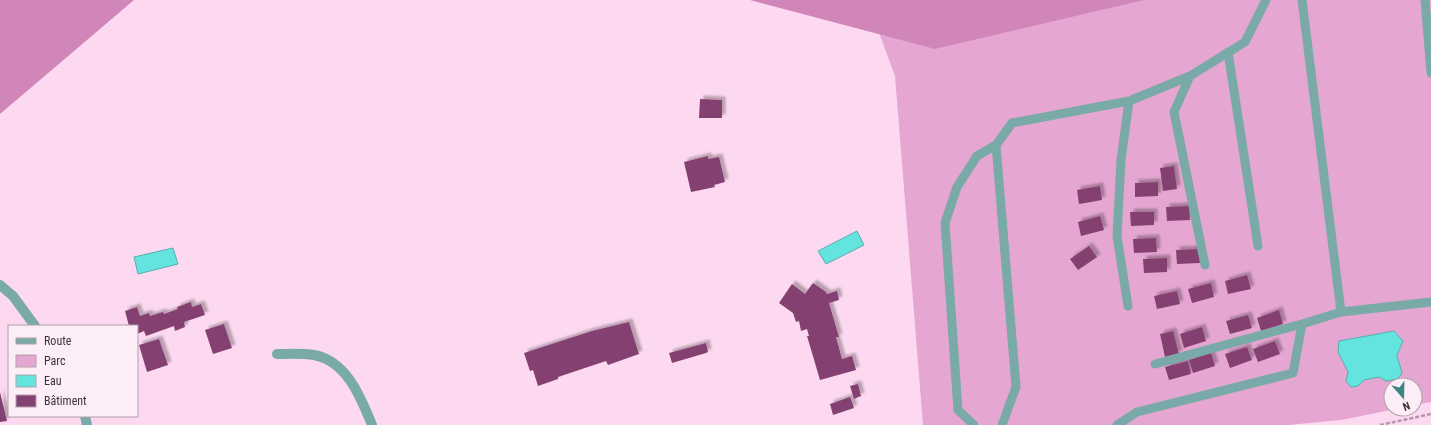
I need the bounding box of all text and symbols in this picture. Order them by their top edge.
legend [8,325,138,417]
text: Route [44,334,72,348]
text: Parc [44,354,66,368]
text: Eau [44,374,62,388]
north arrow [1383,377,1423,417]
text: Bâtiment [44,394,87,408]
text: N [1401,399,1412,413]

